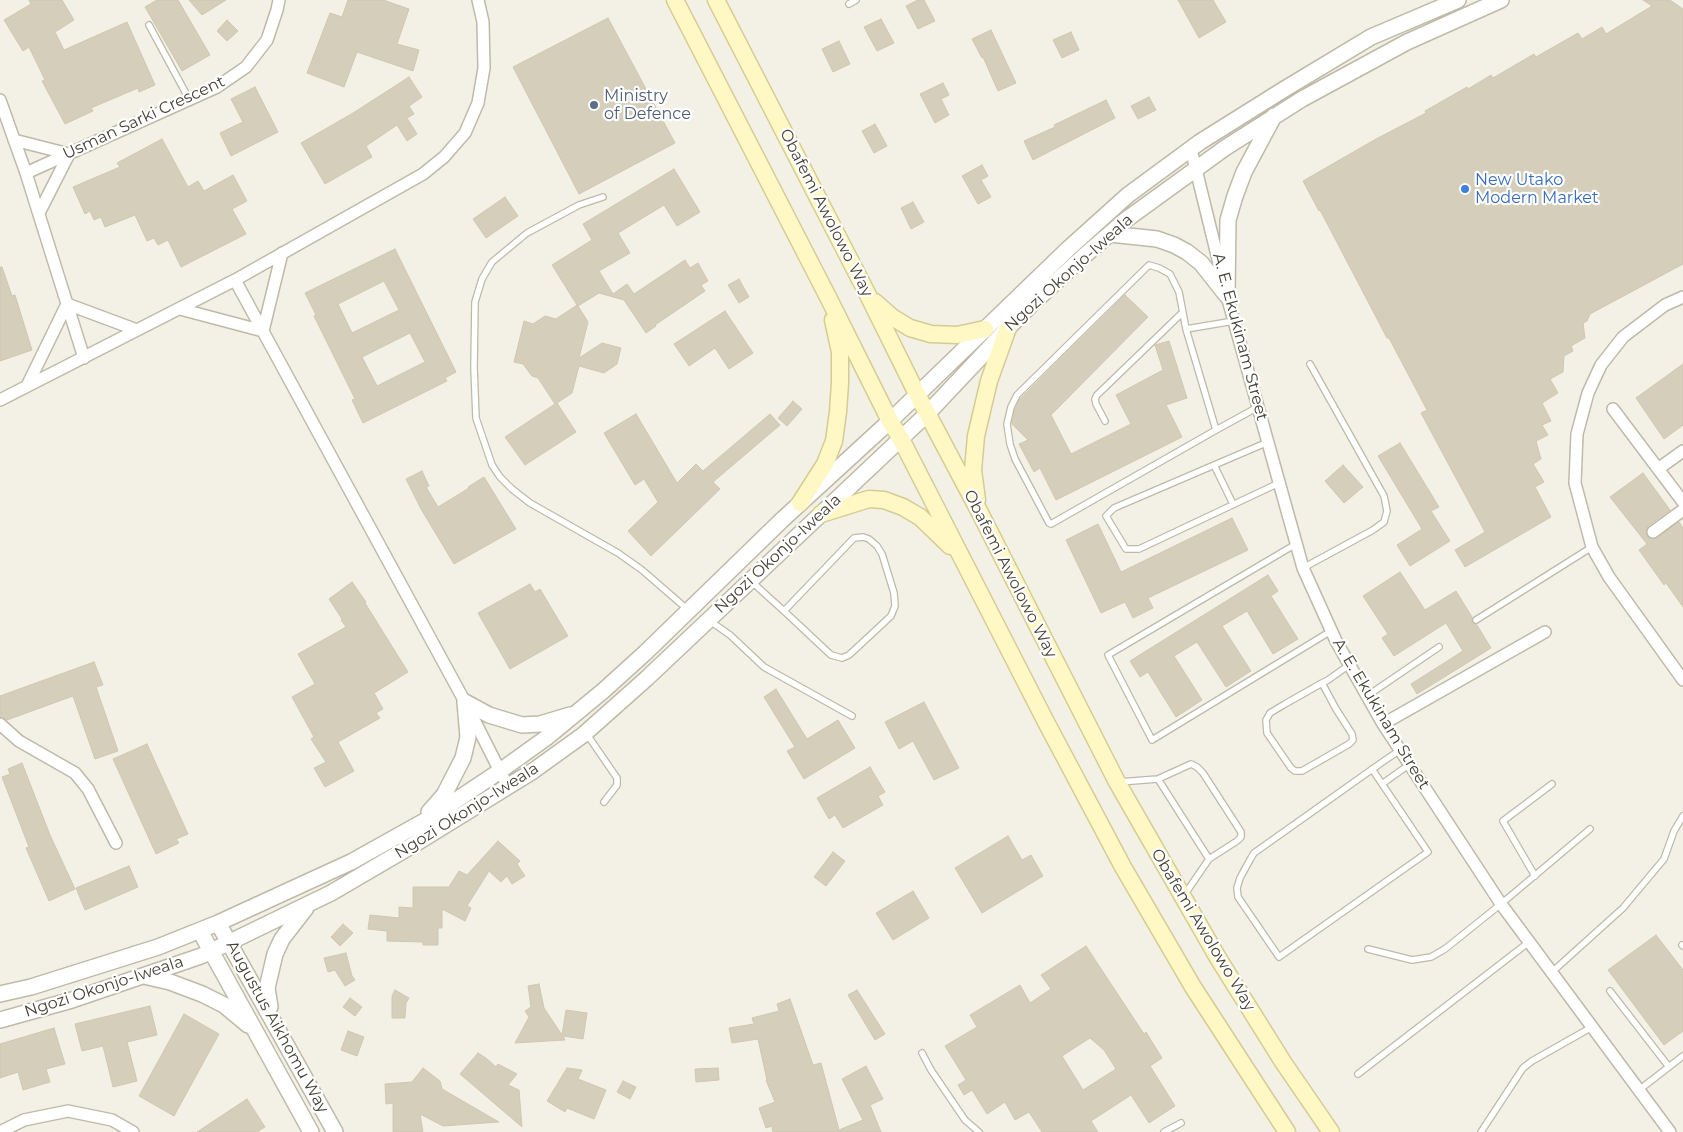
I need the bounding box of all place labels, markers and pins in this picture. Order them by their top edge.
place label: Ministry of Defence [604,86,691,124]
marker: Ministry of Defence [588,99,600,111]
place label: New Utako Modern Market [1475,170,1599,208]
marker: New Utako Modern Market [1459,183,1471,195]

